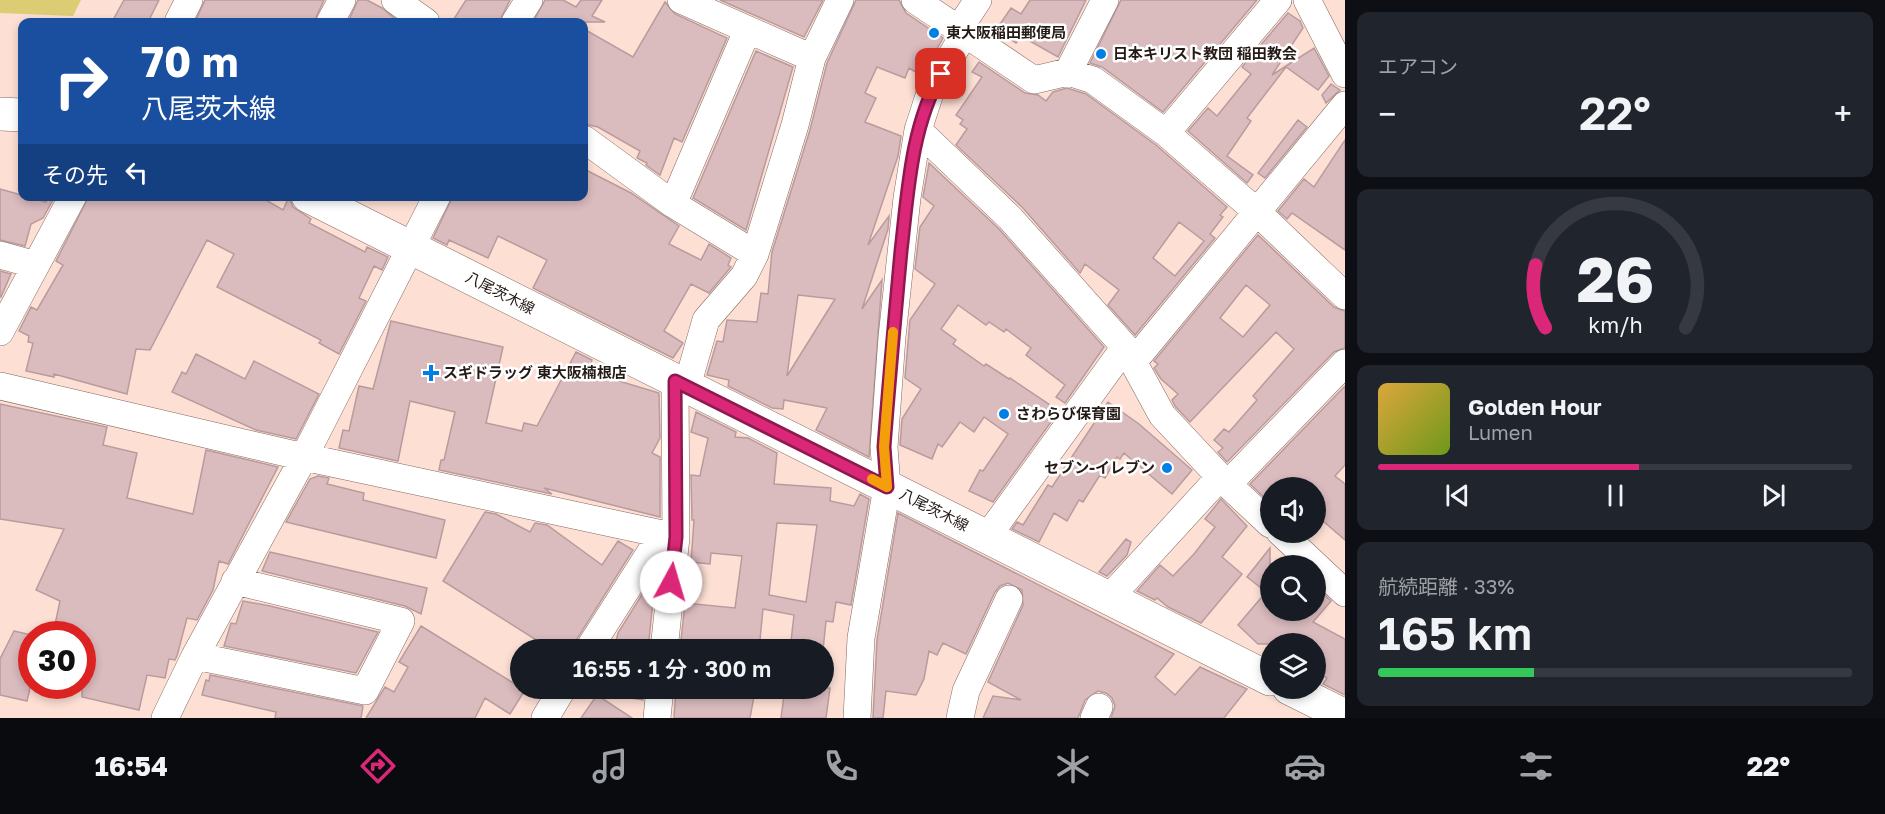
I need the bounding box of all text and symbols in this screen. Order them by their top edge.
place label: 東大阪稲田郵便局 [946,23,1066,41]
marker: 東大阪稲田郵便局 [927,26,941,40]
text: 70 m [141,36,238,86]
icon: right [42,42,120,120]
place label: 日本キリスト教団 稲田教会 [1113,44,1297,62]
marker: 日本キリスト教団 稲田教会 [1094,47,1108,61]
pin [915,48,966,99]
text: エアコン [1378,54,1458,78]
icon: arrive [924,57,957,90]
text: 22° [1579,86,1651,140]
text: 八尾茨木線 [141,92,276,124]
text: − [1378,94,1396,133]
text: + [1834,94,1852,133]
icon: left [120,156,153,189]
text: その先 [42,161,108,188]
text: 26 [1576,241,1654,316]
street label: 八尾茨木線 [463,267,538,317]
text: km/h [1588,312,1642,338]
place label: スギドラッグ 東大阪楠根店 [443,363,627,381]
marker: スギドラッグ 東大阪楠根店 [424,366,438,380]
text: Golden Hour [1468,393,1602,420]
place label: さわらび保育園 [1016,404,1121,422]
marker: さわらび保育園 [997,407,1011,421]
text: Lumen [1468,420,1533,444]
place label: セブン-イレブン [1044,458,1155,476]
marker: セブン-イレブン [1160,461,1174,475]
map controls [1260,477,1326,699]
button: sound [1260,477,1326,543]
icon: previous [1441,479,1474,512]
icon: pause [1599,479,1632,512]
icon: next [1757,479,1790,512]
street label: 八尾茨木線 [897,484,972,534]
position arrow [639,550,703,614]
button: search [1260,555,1326,621]
text: 航続距離 · 33% [1378,574,1514,598]
text: 165 km [1378,606,1532,660]
speed limit sign: 30 [18,621,96,699]
button: layers [1260,633,1326,699]
text: 16:55 · 1 分 · 300 m [573,655,771,682]
icon: directions [357,745,399,787]
icon: music [589,745,631,787]
icon: phone [820,745,862,787]
icon: climate [1052,745,1094,787]
icon: car [1284,745,1326,787]
icon: filters [1515,745,1557,787]
text: 16:54 [95,750,168,782]
text: 22° [1747,750,1790,782]

